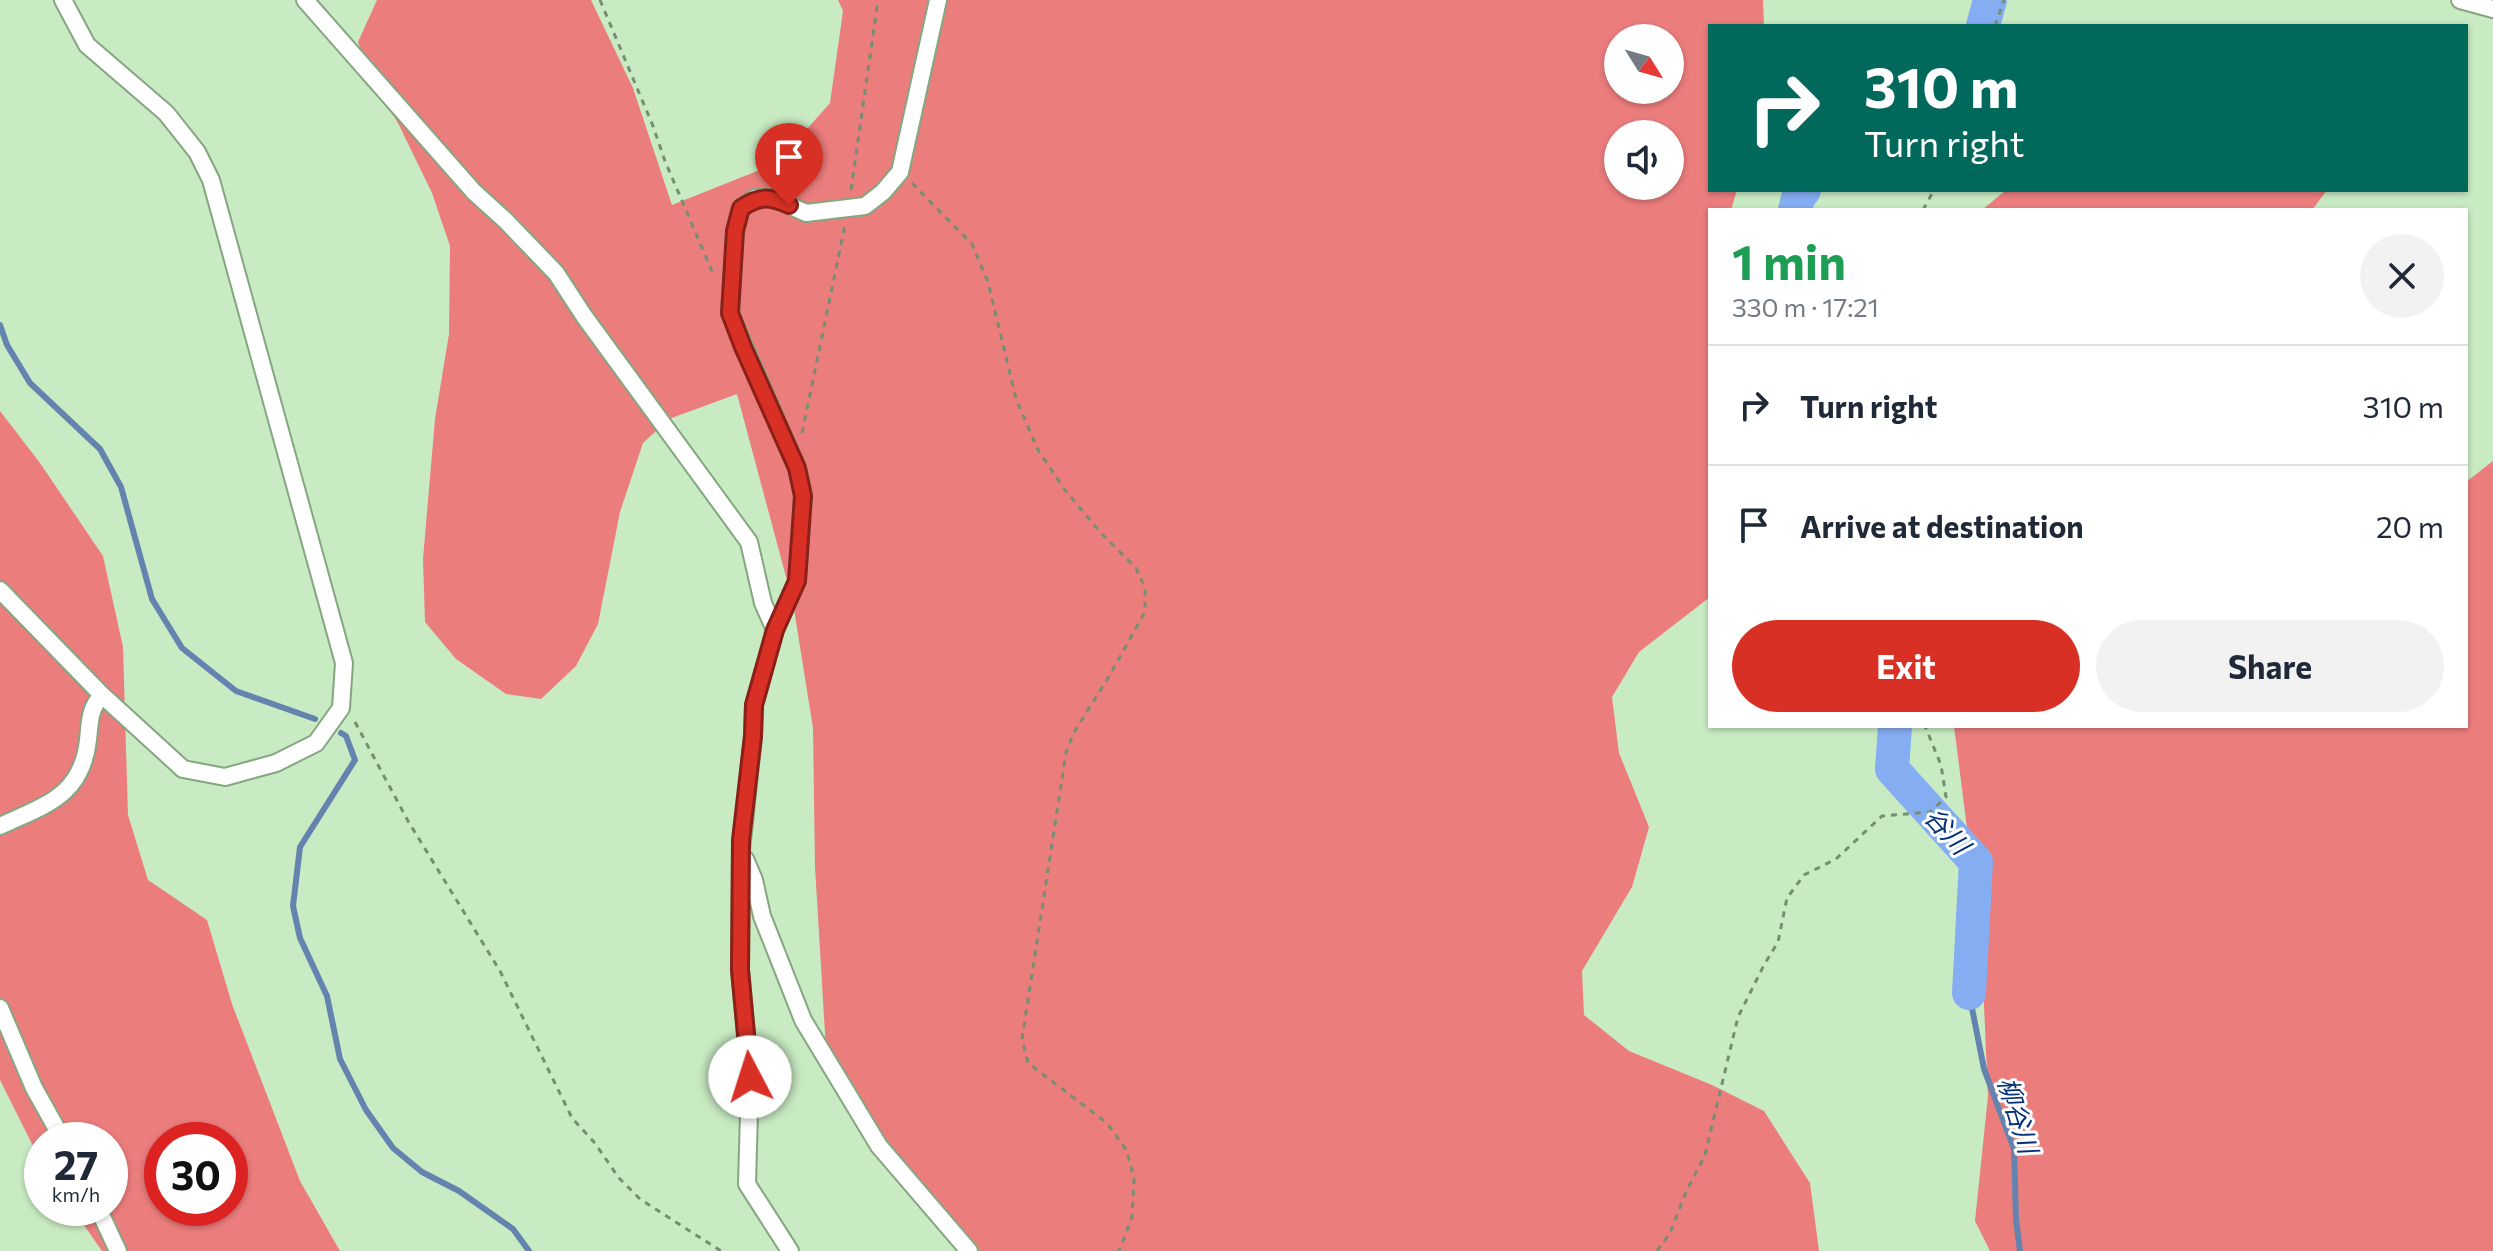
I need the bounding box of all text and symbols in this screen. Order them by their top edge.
north arrow [1604,24,1684,104]
map controls [1604,24,1684,200]
text: 310 m [1864,51,2019,120]
icon: right [1732,56,1836,160]
button: sound [1604,120,1684,200]
text: Turn right [1864,120,2025,164]
pin [755,123,823,205]
icon: arrive [767,135,811,179]
text: 1 min [1732,231,1846,290]
button: close [2360,234,2444,318]
text: 330 m · 17:21 [1732,291,1879,322]
icon: right [1732,383,1776,427]
text: Turn right [1800,387,1937,424]
text: 310 m [2363,387,2444,424]
icon: arrive [1732,503,1776,547]
text: Arrive at destination [1800,507,2084,544]
text: 20 m [2376,507,2444,544]
button: Exit [1732,620,2080,712]
button: Share [2096,620,2444,712]
water label: 谷川 [1919,800,1979,862]
position arrow [708,1035,792,1119]
water label: 柳谷川 [1993,1073,2046,1160]
speed limit sign: 30 [144,1122,248,1226]
text: 27 [54,1139,98,1188]
text: km/h [52,1182,100,1206]

